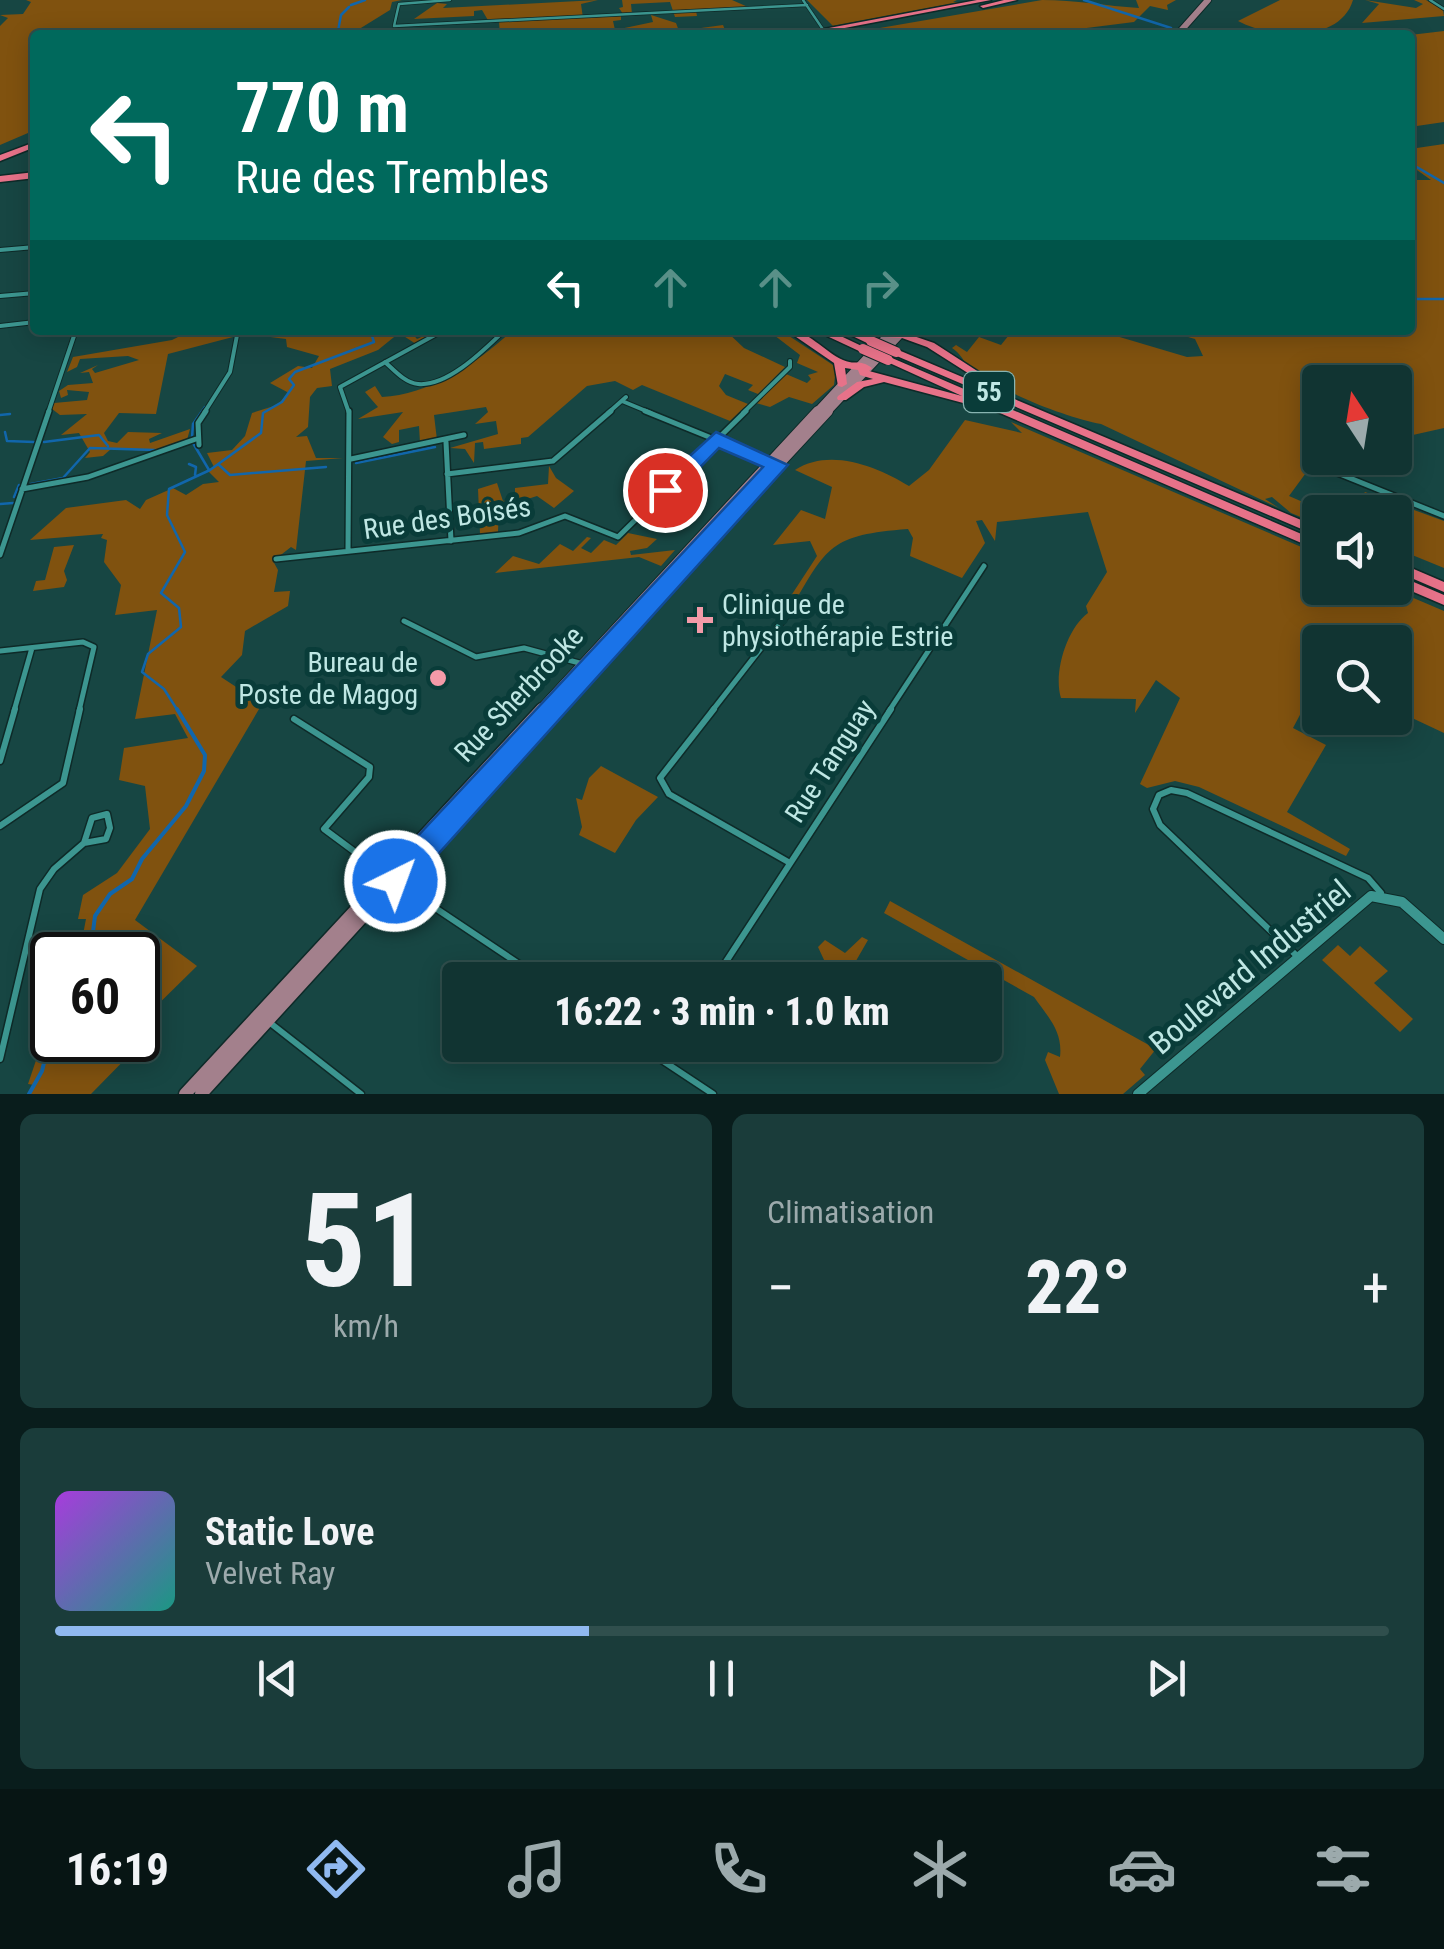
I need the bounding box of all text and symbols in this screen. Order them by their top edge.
text: 770 m [235,67,409,149]
icon: left [70,70,200,200]
text: Rue des Trembles [235,151,550,204]
icon: left [538,260,593,315]
icon: ahead [643,260,698,315]
icon: ahead [748,260,803,315]
icon: right [853,260,908,315]
north arrow [1302,365,1412,475]
map controls [1302,365,1412,735]
road number: 55 [964,372,1014,412]
pin [623,448,708,533]
icon: arrive [638,463,693,518]
street label: Rue des Boisés [361,490,533,546]
button: sound [1302,495,1412,605]
place label: Clinique de physiothérapie Estrie [722,588,953,653]
marker: Clinique de physiothérapie Estrie [687,607,713,633]
street label: Rue Sherbrooke [448,619,590,769]
button: search [1302,625,1412,735]
place label: Bureau de Poste de Magog [238,646,418,711]
marker: Bureau de Poste de Magog [427,667,449,689]
street label: Rue Tanguay [778,693,882,829]
position arrow [343,829,447,933]
street label: Boulevard Industriel [1142,872,1358,1062]
speed limit sign: 60 [30,932,160,1062]
text: 16:22 · 3 min · 1.0 km [554,990,890,1034]
text: 51 [300,1165,432,1318]
text: Climatisation [767,1193,934,1231]
text: 22° [1025,1243,1131,1331]
text: − [767,1256,795,1320]
text: + [1362,1256,1389,1320]
text: km/h [333,1307,399,1345]
text: Static Love [205,1510,374,1554]
text: Velvet Ray [205,1554,335,1592]
icon: previous [250,1651,305,1706]
icon: pause [694,1651,749,1706]
icon: next [1139,1651,1194,1706]
icon: directions [301,1834,371,1904]
icon: music [502,1834,572,1904]
icon: phone [704,1834,774,1904]
icon: climate [905,1834,975,1904]
icon: car [1107,1834,1177,1904]
icon: filters [1308,1834,1378,1904]
text: 16:19 [66,1843,169,1896]

